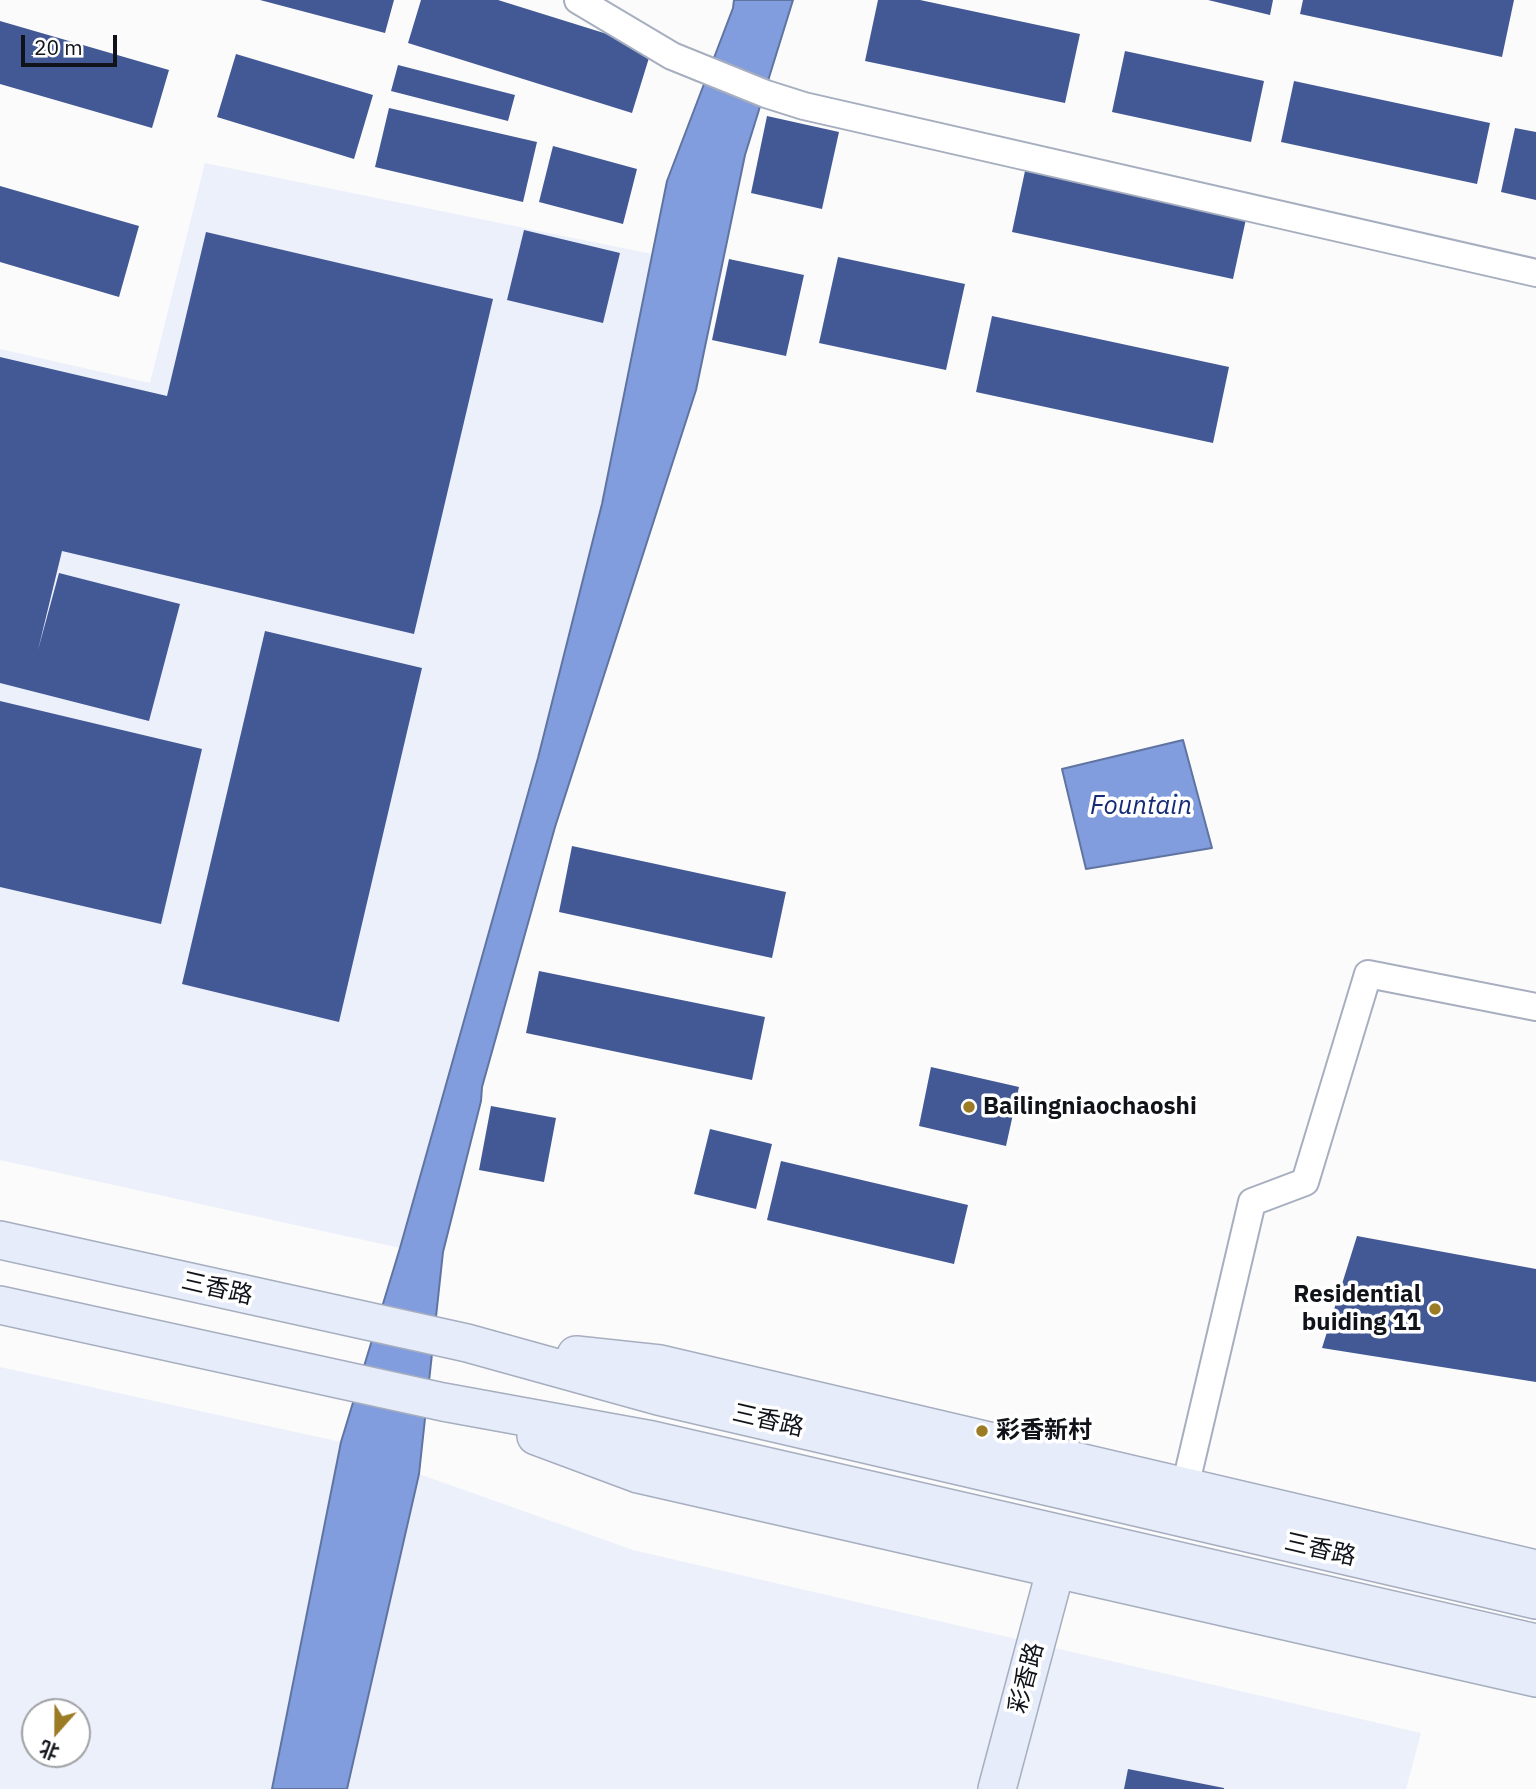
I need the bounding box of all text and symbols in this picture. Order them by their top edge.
scale bar [24,21,121,65]
text: 20 m [34,33,83,61]
water label: Fountain [1090,790,1192,822]
place label: Bailingniaochaoshi [983,1093,1197,1121]
marker: Bailingniaochaoshi [961,1099,977,1115]
street label: 三香路 [179,1267,255,1311]
place label: Residential buiding 11 [1293,1281,1421,1337]
marker: Residential buiding 11 [1427,1301,1443,1317]
street label: 三香路 [730,1399,806,1443]
place label: 彩香新村 [996,1417,1092,1445]
marker: 彩香新村 [974,1423,990,1439]
street label: 三香路 [1282,1528,1358,1572]
street label: 彩香路 [1004,1639,1050,1717]
north arrow [21,1698,91,1768]
text: 北 [36,1736,62,1765]

